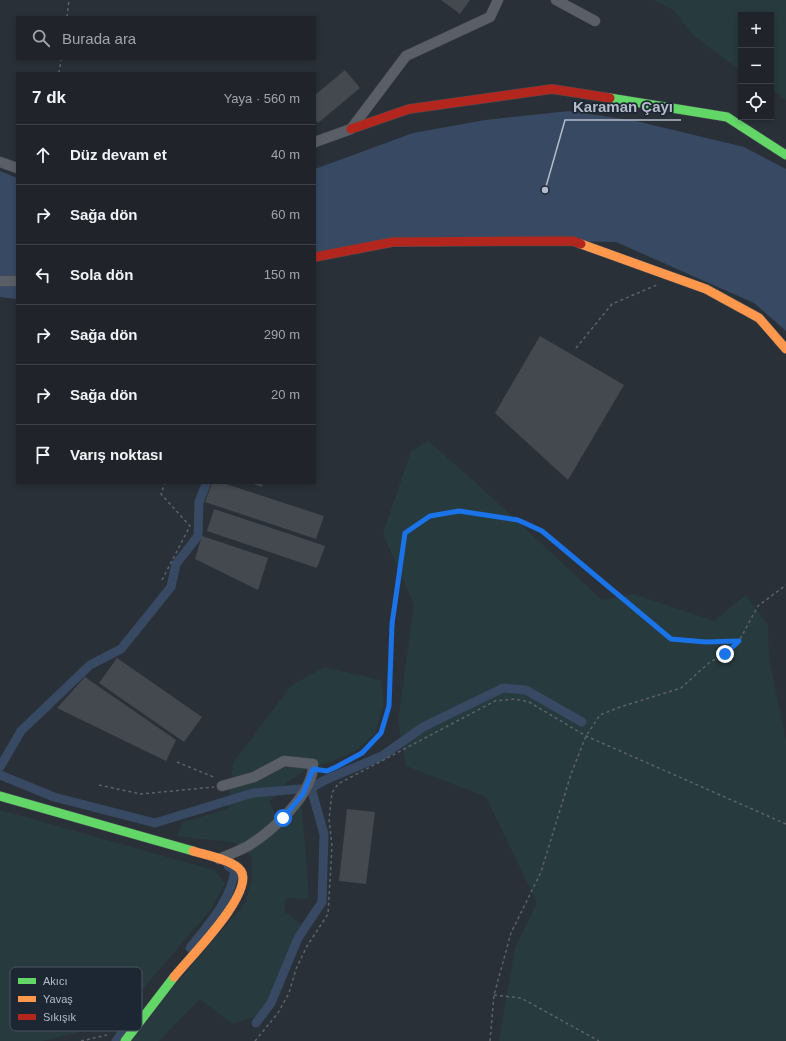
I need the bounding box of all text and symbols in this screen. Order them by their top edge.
map controls [738,12,774,120]
button: + [738,12,774,48]
search box [16,16,316,60]
icon: search [30,27,52,49]
text: Burada ara [62,30,136,47]
button: − [738,48,774,84]
button: locate [738,84,774,120]
text: 7 dk [32,88,66,107]
text: Yaya · 560 m [224,91,300,106]
callout: Karaman Çayı [565,93,681,120]
text: Karaman Çayı [573,98,673,115]
icon: ahead [32,144,54,166]
text: Düz devam et [70,146,167,163]
text: 40 m [271,147,300,162]
icon: right [32,204,54,226]
text: Sağa dön [70,206,138,223]
text: 60 m [271,207,300,222]
icon: left [32,264,54,286]
text: Sola dön [70,266,133,283]
text: 150 m [264,267,300,282]
icon: right [32,324,54,346]
text: Sağa dön [70,326,138,343]
text: 290 m [264,327,300,342]
icon: right [32,384,54,406]
text: Sağa dön [70,386,138,403]
text: 20 m [271,387,300,402]
icon: arrive [32,444,54,466]
text: Varış noktası [70,446,163,463]
route end [716,645,734,663]
route start [274,809,292,827]
legend [10,967,142,1031]
text: Akıcı [43,975,67,987]
text: Yavaş [43,993,73,1005]
text: Sıkışık [43,1011,77,1023]

